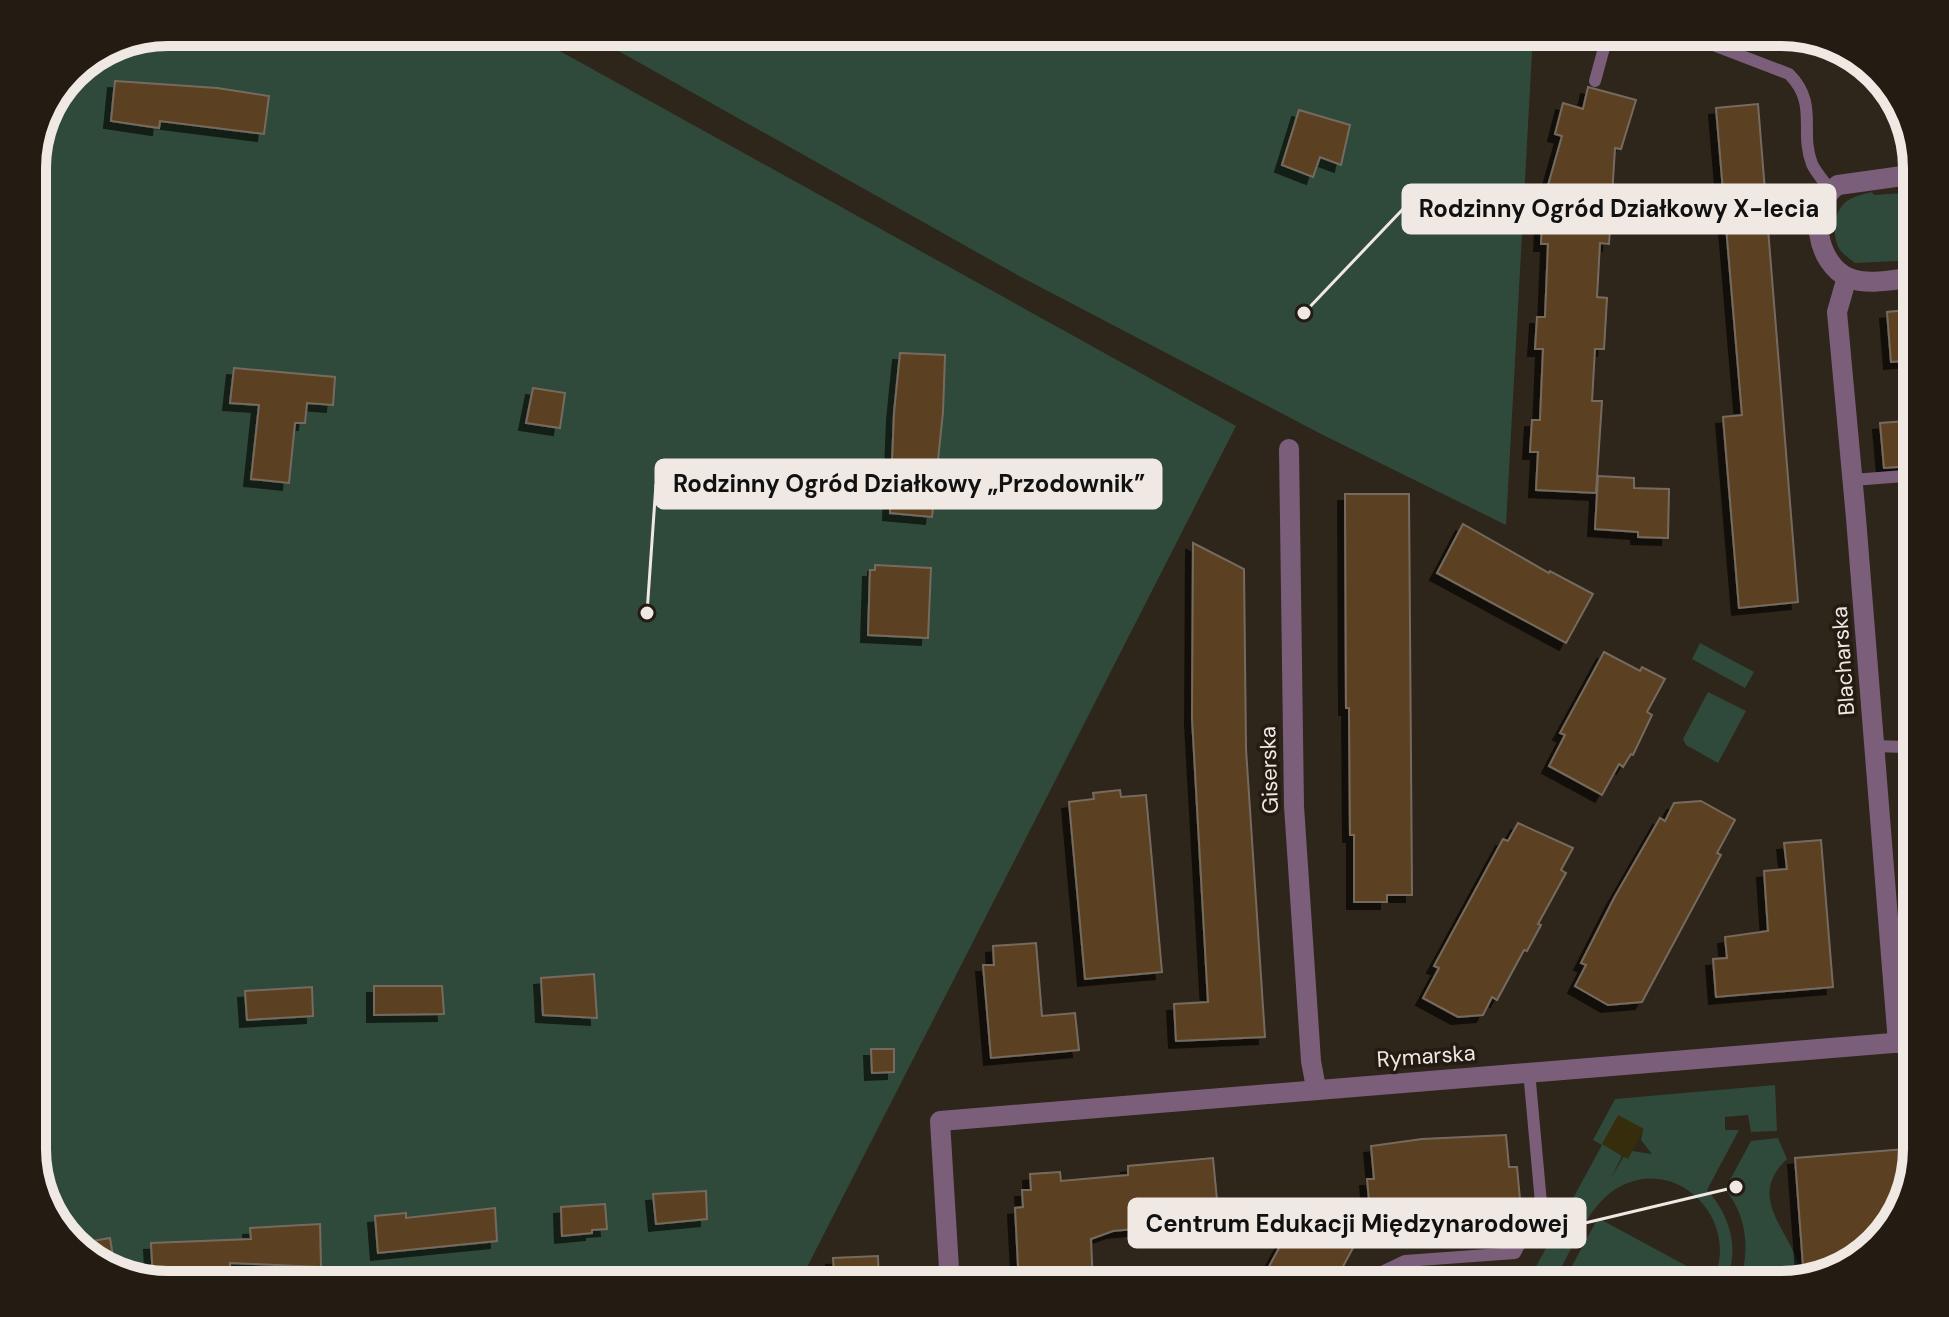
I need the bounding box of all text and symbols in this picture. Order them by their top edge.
callout: Rodzinny Ogród Działkowy X-lecia [1403,185,1835,233]
text: Rodzinny Ogród Działkowy X-lecia [1419,193,1819,224]
callout: Rodzinny Ogród Działkowy „Przodownik” [656,460,1161,508]
text: Rodzinny Ogród Działkowy „Przodownik” [673,468,1145,499]
street label: Blacharska [1825,605,1861,717]
street label: Giserska [1253,726,1285,814]
street label: Rymarska [1376,1038,1476,1074]
callout: Centrum Edukacji Międzynarodowej [1129,1199,1585,1247]
text: Centrum Edukacji Międzynarodowej [1145,1208,1569,1239]

